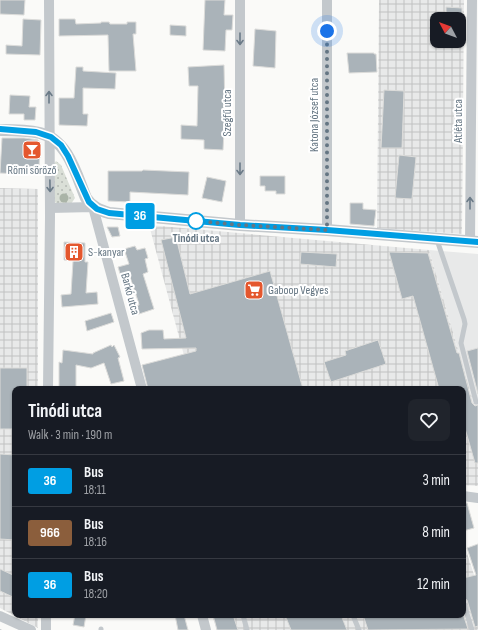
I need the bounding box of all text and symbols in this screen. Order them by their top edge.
north arrow [430,12,466,48]
map controls [430,12,466,48]
your location [317,21,337,41]
one-way arrow [236,32,244,45]
street label: Katona József utca [307,78,322,152]
street label: Szegfű utca [220,89,235,137]
one-way arrow [45,91,53,104]
street label: Atléta utca [451,99,466,144]
bar icon: Römi söröző [21,139,43,161]
one-way arrow [236,162,244,175]
place label: Römi söröző [8,163,56,178]
one-way arrow [46,179,54,192]
one-way arrow [467,197,474,210]
line badge: 36 [122,203,158,229]
text: 36 [134,207,146,224]
marker: Tinódi utca [187,212,205,230]
place label: Tinódi utca [173,231,219,246]
building icon: S-kanyar [63,241,85,263]
place label: S-kanyar [88,245,125,260]
street label: Barkó utca [117,271,143,317]
supermarket icon: Gaboop Vegyes [243,279,265,301]
place label: Gaboop Vegyes [268,283,328,298]
button: heart [408,399,450,441]
text: Tinódi utca [28,400,102,423]
text: Walk · 3 min · 190 m [28,427,112,443]
text: Bus [84,463,103,482]
text: 3 min [422,471,450,490]
text: 36 [44,472,56,489]
text: 18:11 [84,482,106,498]
text: Bus [84,515,103,534]
text: 8 min [422,523,450,542]
text: 966 [40,524,60,541]
text: 18:16 [84,534,107,550]
text: Bus [84,567,103,586]
text: 12 min [417,575,450,594]
text: 36 [44,576,56,593]
text: 18:20 [84,586,108,602]

